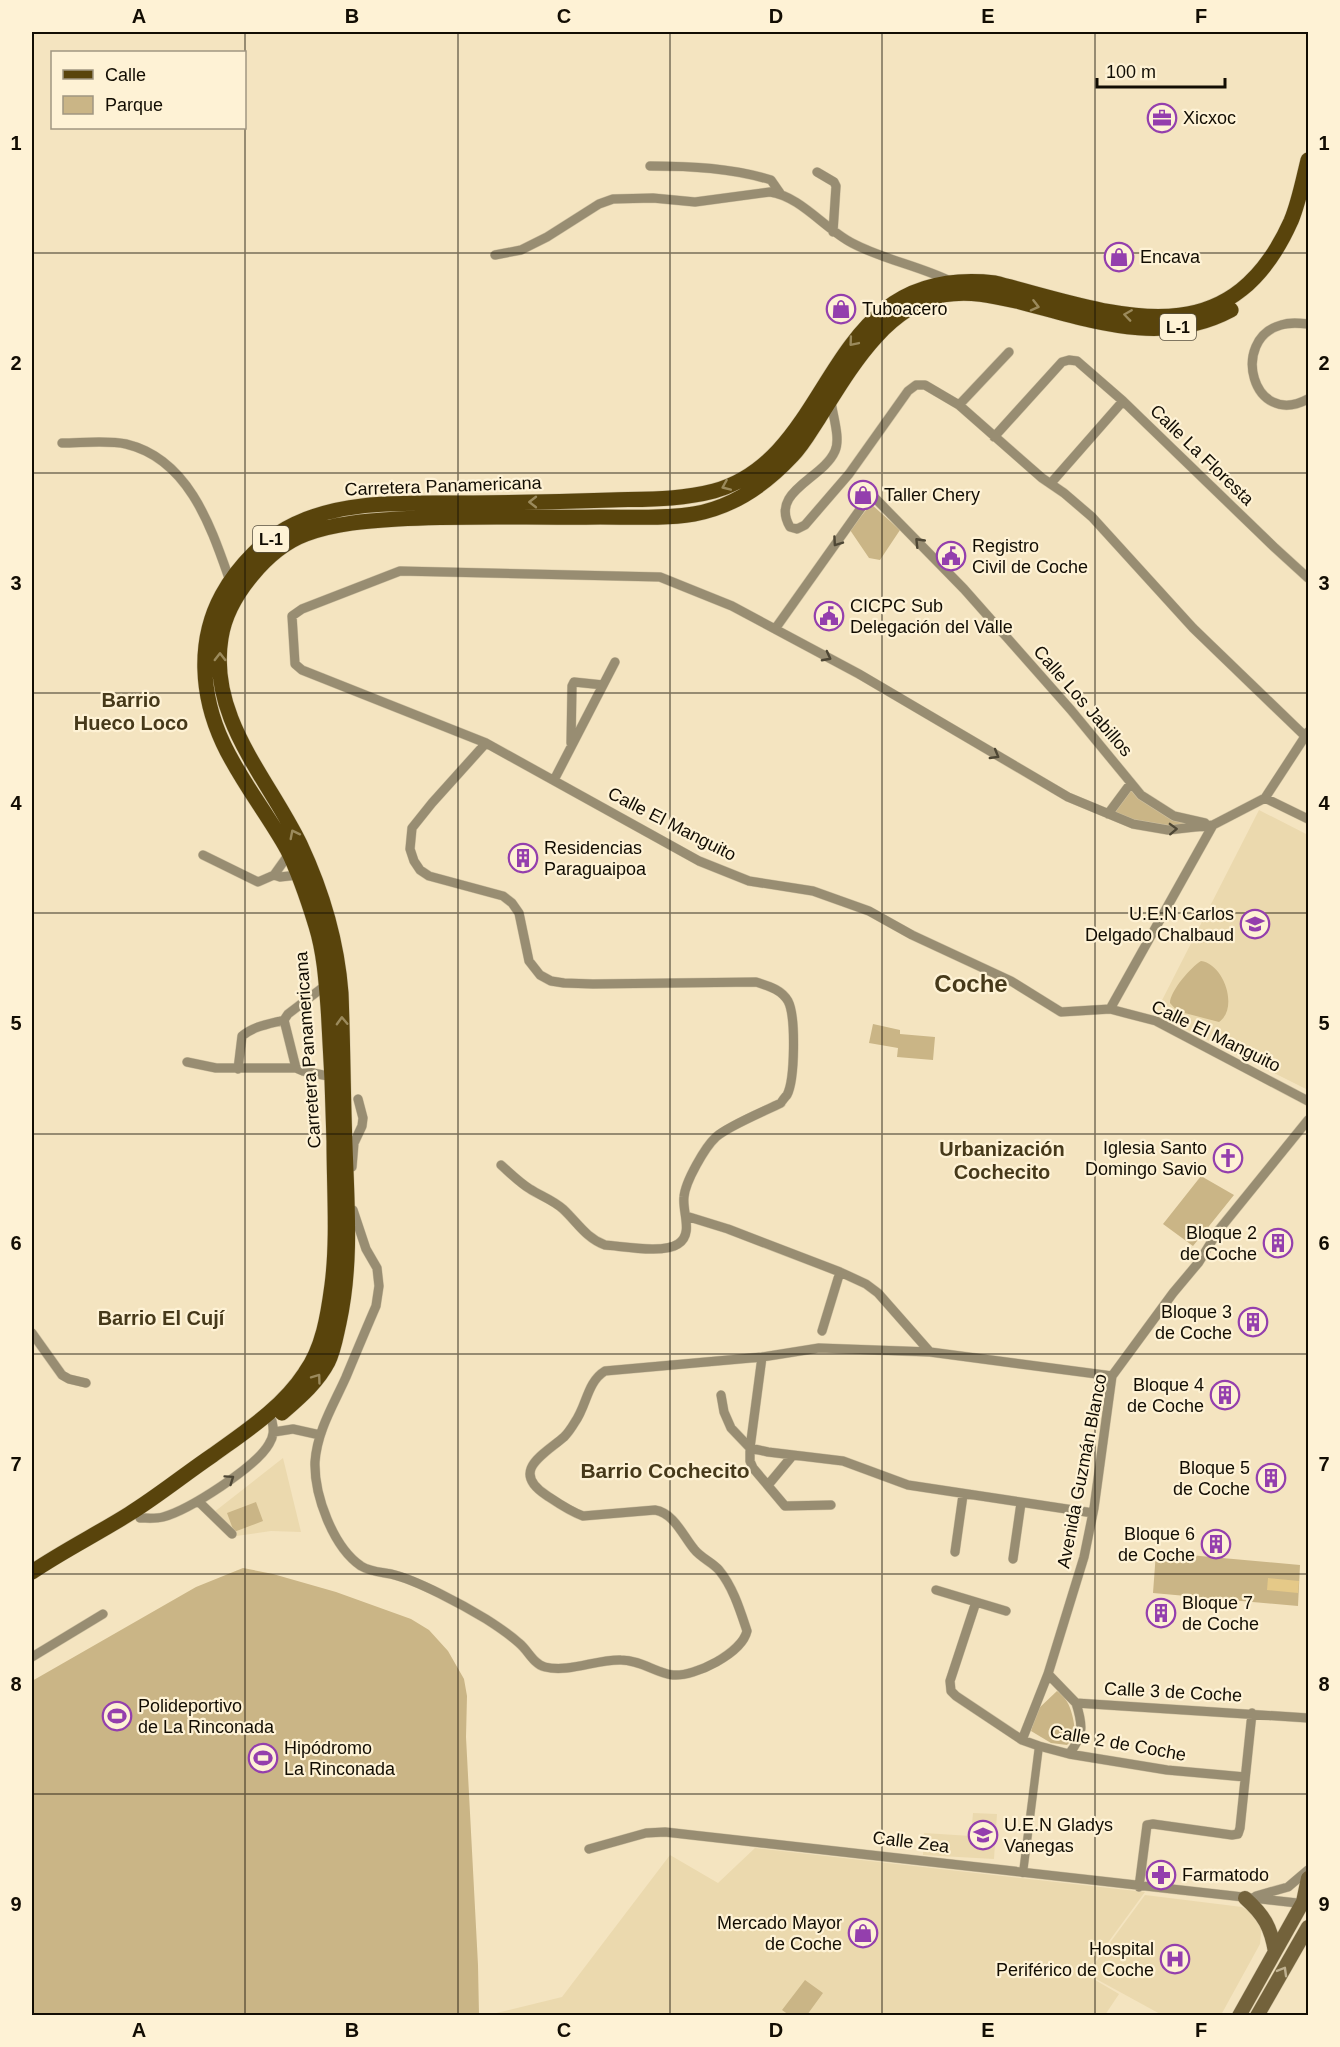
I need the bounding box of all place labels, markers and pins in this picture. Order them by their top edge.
office icon: Xicxoc [1146,102,1178,134]
place label: Xicxoc [1183,108,1236,128]
shop icon: Encava [1103,241,1135,273]
place label: Encava [1140,247,1201,267]
shop icon: Tuboacero [825,293,857,325]
place label: Tuboacero [862,299,947,319]
shop icon: Taller Chery [847,479,879,511]
place label: Taller Chery [884,485,980,505]
place label: Registro Civil de Coche [972,536,1088,577]
public building icon: Registro Civil de Coche [935,540,967,572]
place label: CICPC Sub Delegación del Valle [850,596,1013,637]
public building icon: CICPC Sub Delegación del Valle [813,600,845,632]
place label: Residencias Paraguaipoa [544,838,647,879]
building icon: Residencias Paraguaipoa [507,842,539,874]
place label: U.E.N Carlos Delgado Chalbaud [1085,904,1234,945]
school or university icon: U.E.N Carlos Delgado Chalbaud [1239,908,1271,940]
place label: Iglesia Santo Domingo Savio [1085,1138,1207,1179]
church icon: Iglesia Santo Domingo Savio [1212,1142,1244,1174]
place label: Bloque 2 de Coche [1180,1223,1257,1264]
building icon: Bloque 2 de Coche [1262,1227,1294,1259]
place label: Bloque 3 de Coche [1155,1302,1232,1343]
building icon: Bloque 3 de Coche [1237,1306,1269,1338]
place label: Bloque 4 de Coche [1127,1375,1204,1416]
building icon: Bloque 4 de Coche [1209,1379,1241,1411]
place label: Bloque 5 de Coche [1173,1458,1250,1499]
building icon: Bloque 5 de Coche [1255,1462,1287,1494]
place label: Bloque 6 de Coche [1118,1524,1195,1565]
building icon: Bloque 6 de Coche [1200,1528,1232,1560]
place label: Bloque 7 de Coche [1182,1593,1259,1634]
building icon: Bloque 7 de Coche [1145,1597,1177,1629]
place label: Polideportivo de La Rinconada [138,1696,275,1737]
sports icon: Polideportivo de La Rinconada [101,1700,133,1732]
place label: Hipódromo La Rinconada [284,1738,396,1779]
sports icon: Hipódromo La Rinconada [247,1742,279,1774]
place label: U.E.N Gladys Vanegas [1004,1815,1113,1856]
school or university icon: U.E.N Gladys Vanegas [967,1819,999,1851]
pharmacy icon: Farmatodo [1145,1859,1177,1891]
place label: Farmatodo [1182,1865,1269,1885]
place label: Mercado Mayor de Coche [717,1913,842,1954]
shop icon: Mercado Mayor de Coche [847,1917,879,1949]
place label: Hospital Periférico de Coche [996,1939,1154,1980]
hospital icon: Hospital Periférico de Coche [1159,1943,1191,1975]

